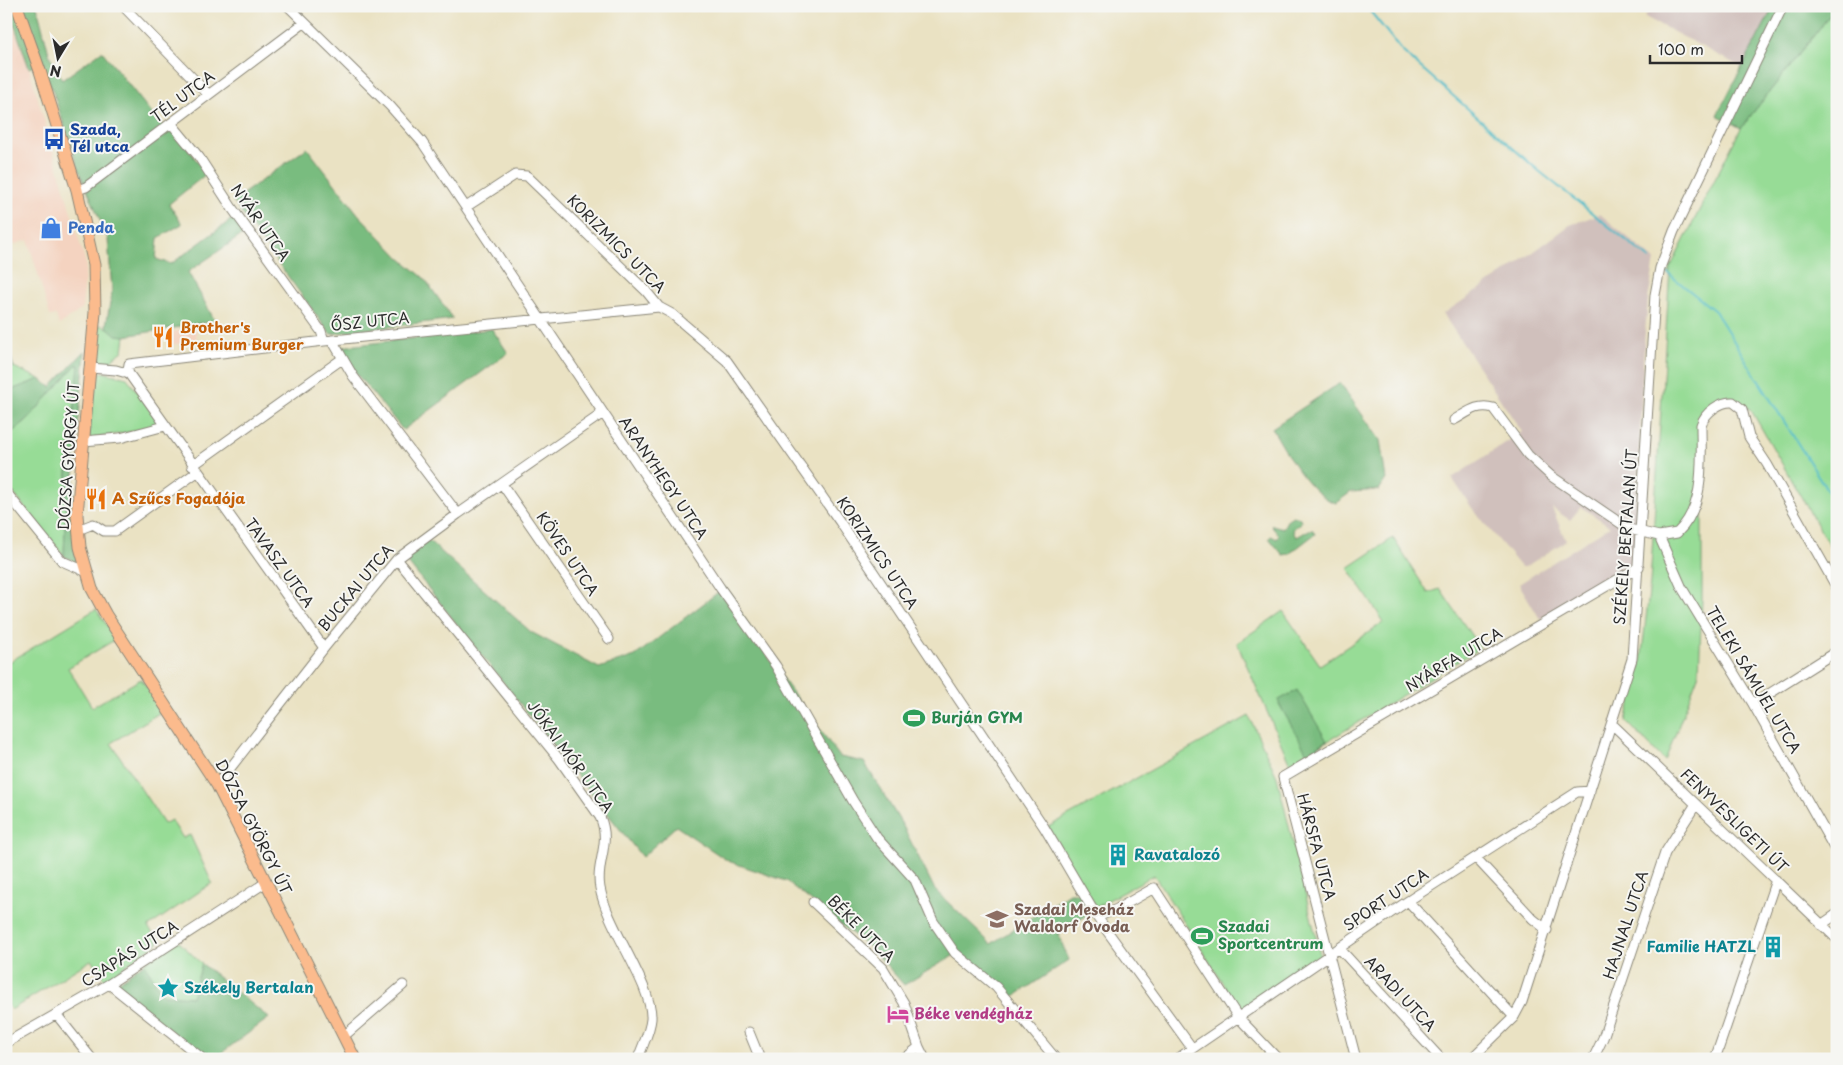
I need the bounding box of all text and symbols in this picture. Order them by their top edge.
north arrow [32,32,82,82]
scale bar [1650,32,1743,64]
text: 100 m [1658,37,1704,60]
text: N [48,60,63,83]
street label: TÉL UTCA [145,64,219,127]
place label: Szada, Tél utca [70,117,130,157]
bus stop icon: Szada, Tél utca [41,126,67,152]
street label: NYÁR UTCA [226,179,296,266]
street label: KORIZMICS UTCA [562,188,672,298]
shop icon: Penda [38,215,64,241]
place label: Penda [68,215,115,238]
street label: ŐSZ UTCA [329,305,410,336]
place label: Brother's Premium Burger [180,315,304,355]
restaurant icon: Brother's Premium Burger [150,324,176,350]
street label: DÓZSA GYÖRGY ÚT [51,380,84,531]
street label: ARANYHEGY UTCA [614,411,714,543]
street label: SZÉKELY BERTALAN ÚT [1607,447,1642,626]
restaurant icon: A Szűcs Fogadója [83,486,109,512]
place label: A Szűcs Fogadója [112,486,245,509]
street label: KORIZMICS UTCA [832,491,925,613]
street label: KÖVES UTCA [532,506,605,600]
street label: TAVASZ UTCA [240,513,321,612]
street label: BUCKAI UTCA [312,539,398,635]
street label: TELEKI SÁMUEL UTCA [1701,601,1807,757]
street label: NYÁRFA UTCA [1400,621,1506,697]
street label: JÓKAI MÓR UTCA [522,695,620,817]
sports icon: Burján GYM [901,705,927,731]
place label: Burján GYM [931,705,1023,728]
street label: DÓZSA GYÖRGY ÚT [210,755,299,899]
street label: FENYVESLIGETI ÚT [1676,762,1795,878]
street label: HÁRSFA UTCA [1292,791,1343,903]
building icon: Ravatalozó [1105,842,1131,868]
place label: Ravatalozó [1134,842,1220,865]
street label: SPORT UTCA [1338,862,1432,936]
street label: HAJNAL UTCA [1596,867,1653,982]
street label: BÉKE UTCA [823,889,901,967]
place label: Szadai Meseház Waldorf Óvoda [1014,897,1134,937]
school or university icon: Szadai Meseház Waldorf Óvoda [984,906,1010,932]
street label: CSAPÁS UTCA [76,914,182,992]
place label: Szadai Sportcentrum [1218,914,1323,954]
sports icon: Szadai Sportcentrum [1189,923,1215,949]
place label: Familie HATZL [1647,934,1756,957]
building icon: Familie HATZL [1760,934,1786,960]
street label: ARADI UTCA [1360,950,1442,1036]
place icon: Székely Bertalan [155,975,181,1001]
place label: Székely Bertalan [184,975,314,998]
hotel icon: Béke vendégház [885,1001,911,1027]
place label: Béke vendégház [914,1001,1033,1024]

